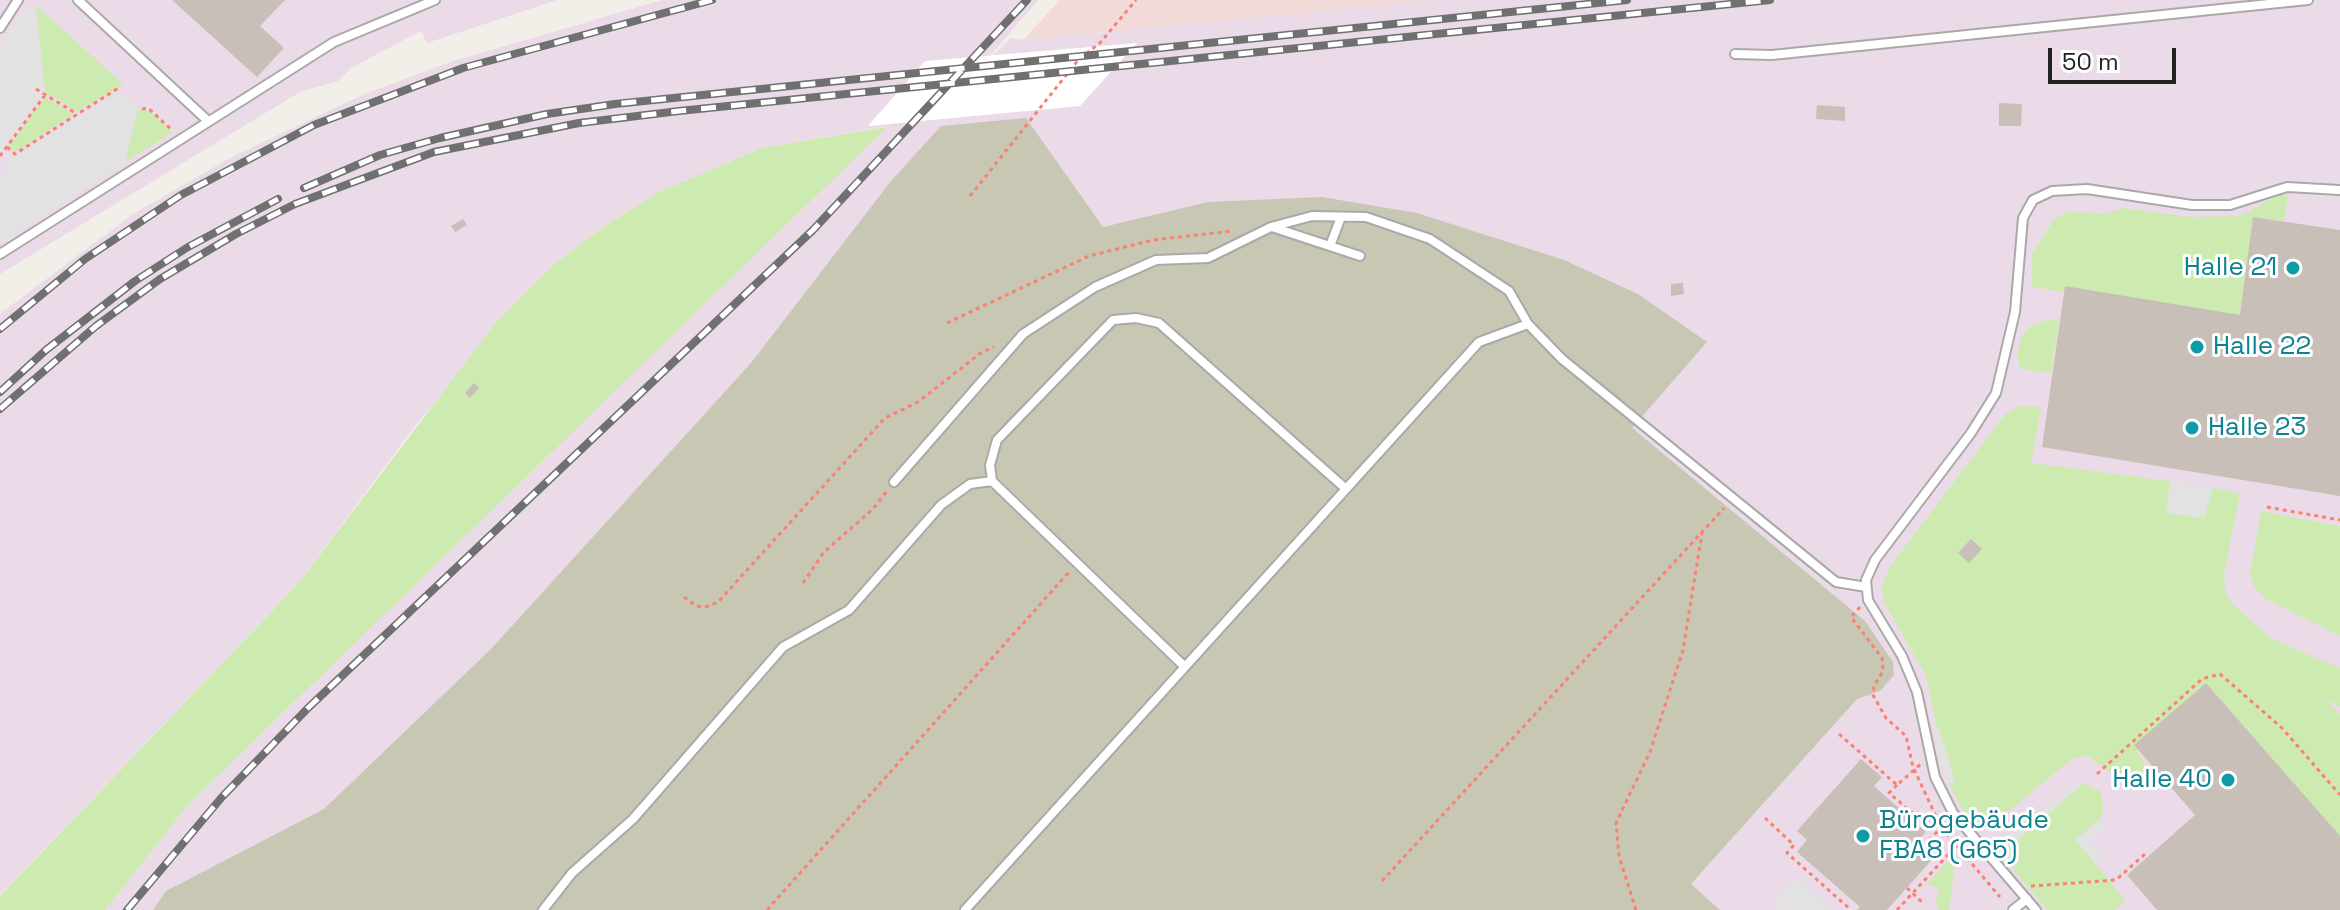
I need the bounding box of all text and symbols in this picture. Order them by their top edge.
scale bar [2052,32,2180,82]
text: 50 m [2062,46,2119,77]
place label: Halle 21 [2184,252,2277,284]
marker: Halle 21 [2284,259,2302,277]
place label: Halle 22 [2213,331,2311,363]
marker: Halle 22 [2188,338,2206,356]
place label: Halle 23 [2208,412,2306,444]
marker: Halle 23 [2183,419,2201,437]
place label: Halle 40 [2112,764,2212,796]
marker: Halle 40 [2219,771,2237,789]
place label: Bürogebäude FBA8 (G65) [1879,805,2049,866]
marker: Bürogebäude FBA8 (G65) [1854,827,1872,845]

